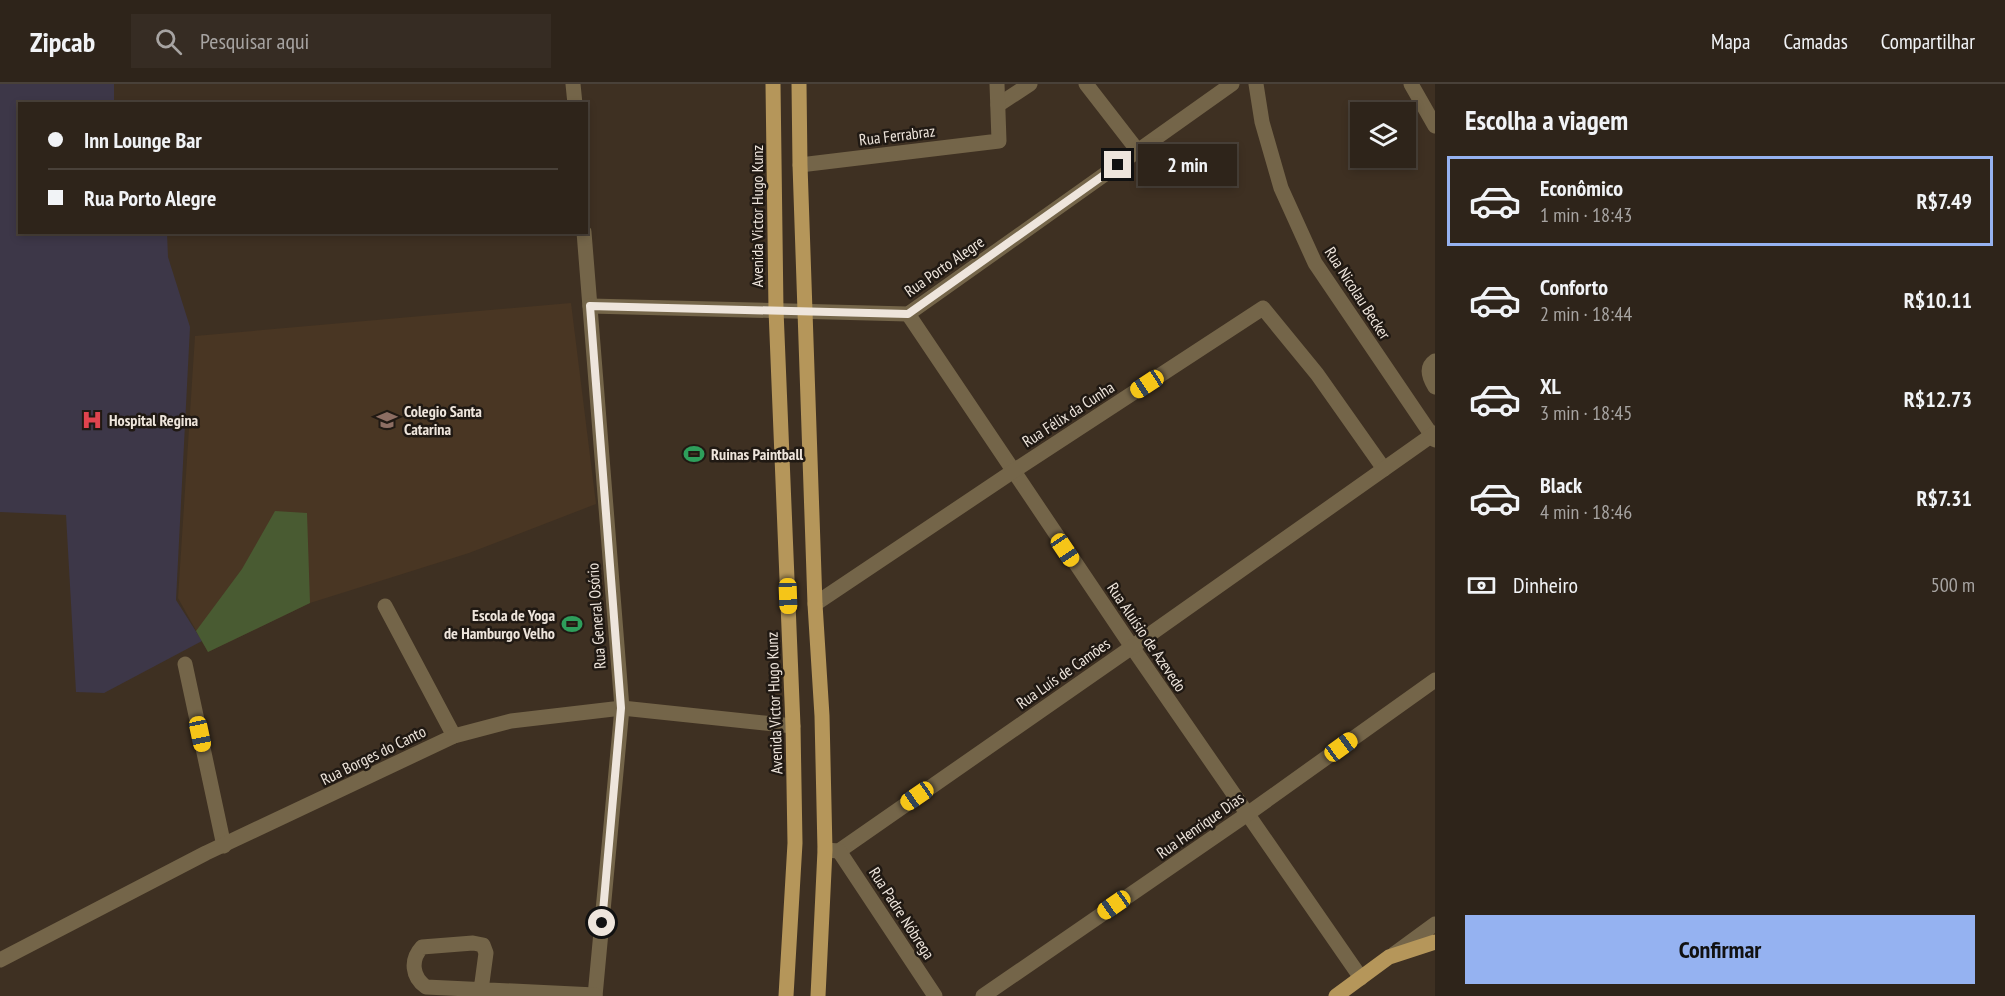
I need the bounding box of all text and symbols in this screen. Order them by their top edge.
search box [131,14,551,68]
text: Zipcab [30,23,95,60]
icon: search [152,25,185,58]
text: Pesquisar aqui [200,27,309,55]
text: Mapa [1711,28,1750,55]
text: Camadas [1783,28,1848,55]
text: Compartilhar [1881,28,1975,55]
map controls [1350,102,1416,168]
button: layers [1350,102,1416,168]
text: Escolha a viagem [1465,103,1628,137]
street label: Rua Ferrabraz [858,120,936,150]
text: Inn Lounge Bar [84,126,202,154]
callout: 2 min [1139,144,1238,186]
street label: Avenida Victor Hugo Kunz [747,145,767,287]
route end [1104,151,1131,178]
text: 2 min [1167,152,1208,178]
icon: car [1468,174,1522,228]
text: Econômico [1540,174,1623,202]
text: Rua Porto Alegre [84,184,216,212]
text: R$7.49 [1916,187,1972,215]
text: 1 min · 18:43 [1540,202,1632,228]
street label: Rua Porto Alegre [900,231,988,301]
street label: Rua Nicolau Becker [1321,243,1396,343]
icon: car [1468,273,1522,327]
text: Conforto [1540,273,1608,301]
text: R$10.11 [1904,286,1972,314]
text: 2 min · 18:44 [1540,301,1632,327]
car [1127,367,1167,401]
icon: car [1468,372,1522,426]
text: XL [1540,372,1561,400]
street label: Rua Félix da Cunha [1018,377,1118,451]
text: R$12.73 [1904,385,1972,413]
text: 3 min · 18:45 [1540,400,1632,426]
place label: Colegio Santa Catarina [404,401,482,439]
hospital icon: Hospital Regina [80,408,104,432]
school or university icon: Colegio Santa Catarina [375,408,399,432]
place label: Hospital Regina [109,410,199,430]
sports icon: Ruinas Paintball [682,442,706,466]
place label: Ruinas Paintball [711,444,803,464]
icon: car [1468,471,1522,525]
text: Black [1540,471,1582,499]
text: R$7.31 [1916,484,1972,512]
text: 4 min · 18:46 [1540,499,1632,525]
car [1047,530,1083,570]
street label: Rua General Osório [582,562,610,670]
icon: cash [1465,569,1498,602]
text: Dinheiro [1513,571,1578,599]
text: 500 m [1931,572,1975,598]
car [778,578,798,614]
street label: Rua Aluísio de Azevedo [1103,579,1191,695]
place label: Escola de Yoga de Hamburgo Velho [444,605,555,643]
sports icon: Escola de Yoga de Hamburgo Velho [560,612,584,636]
street label: Avenida Victor Hugo Kunz [762,631,786,774]
street label: Rua Luís de Camões [1012,633,1114,713]
car [187,715,213,753]
street label: Rua Borges do Canto [317,721,429,789]
car [1321,729,1361,765]
car [897,778,937,814]
street label: Rua Henrique Dias [1152,788,1248,862]
street label: Rua Padre Nóbrega [865,863,939,963]
car [1094,887,1134,923]
route start [588,909,615,936]
button: Confirmar [1465,915,1975,984]

